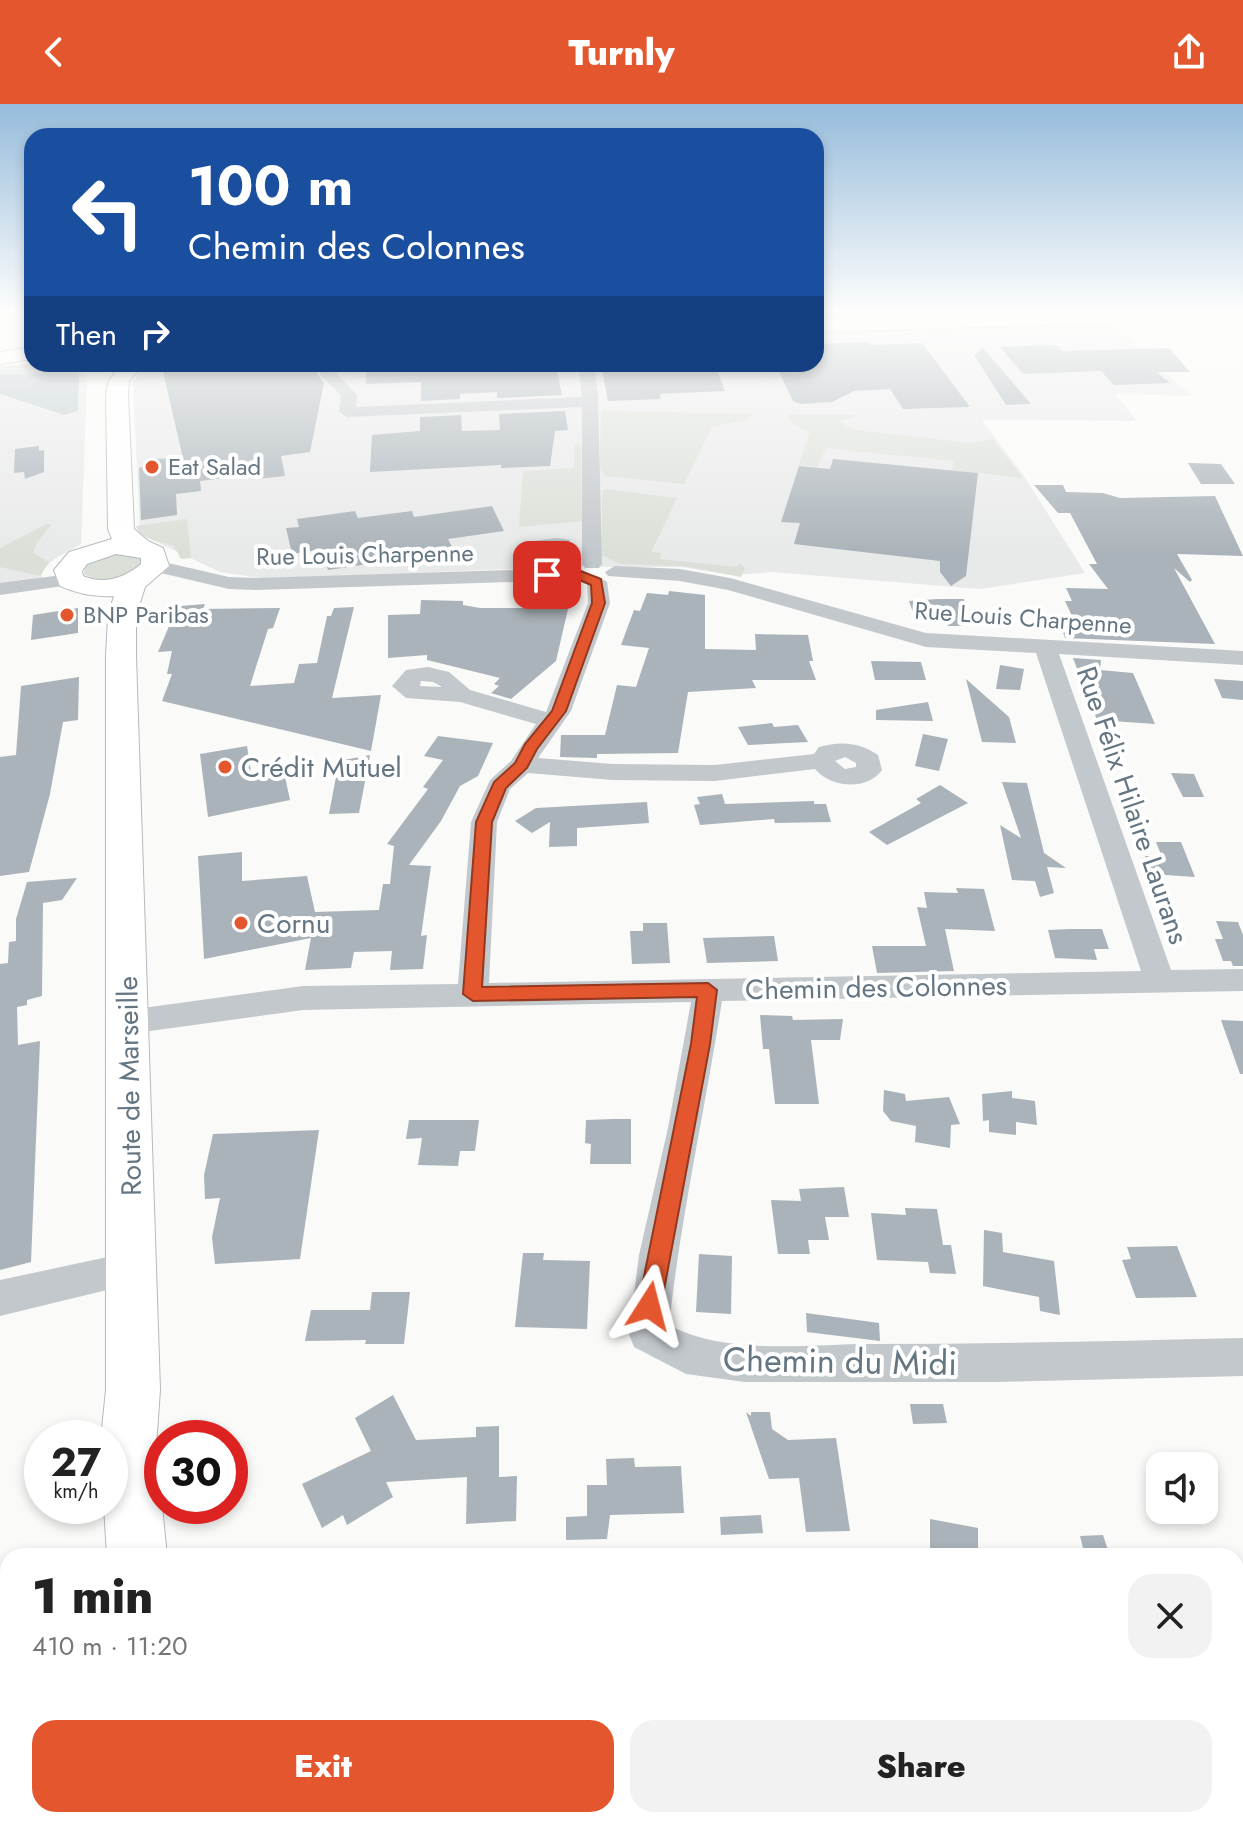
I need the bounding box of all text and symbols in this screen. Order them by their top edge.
text: Turnly [568,26,675,78]
icon: back [32,30,76,74]
icon: share [1167,30,1211,74]
text: 100 m [188,145,353,226]
icon: left [56,160,160,264]
text: Chemin des Colonnes [188,220,525,272]
icon: right [133,312,177,356]
text: Then [56,313,117,356]
place label: Eat Salad [168,449,261,484]
marker: Eat Salad [143,458,161,476]
street label: Rue Louis Charpenne [256,535,474,574]
pin [513,541,581,609]
icon: arrive [525,553,569,597]
street label: Rue Louis Charpenne [913,592,1133,643]
place label: BNP Paribas [83,597,209,632]
marker: BNP Paribas [58,606,76,624]
street label: Rue Félix Hilaire Laurans [1066,661,1199,949]
place label: Crédit Mutuel [241,747,402,788]
marker: Crédit Mutuel [216,758,234,776]
place label: Cornu [257,903,330,944]
marker: Cornu [232,914,250,932]
street label: Chemin des Colonnes [745,965,1007,1010]
street label: Route de Marseille [107,976,152,1196]
position arrow [607,1264,691,1348]
street label: Chemin du Midi [723,1335,957,1388]
speed limit sign: 30 [144,1420,248,1524]
text: 27 [51,1433,101,1491]
map controls [1146,1452,1218,1524]
button: sound [1146,1452,1218,1524]
text: km/h [53,1477,99,1506]
text: 1 min [32,1562,153,1631]
button: close [1128,1574,1212,1658]
text: 410 m · 11:20 [32,1627,188,1665]
button: Exit [32,1720,614,1812]
button: Share [630,1720,1212,1812]

